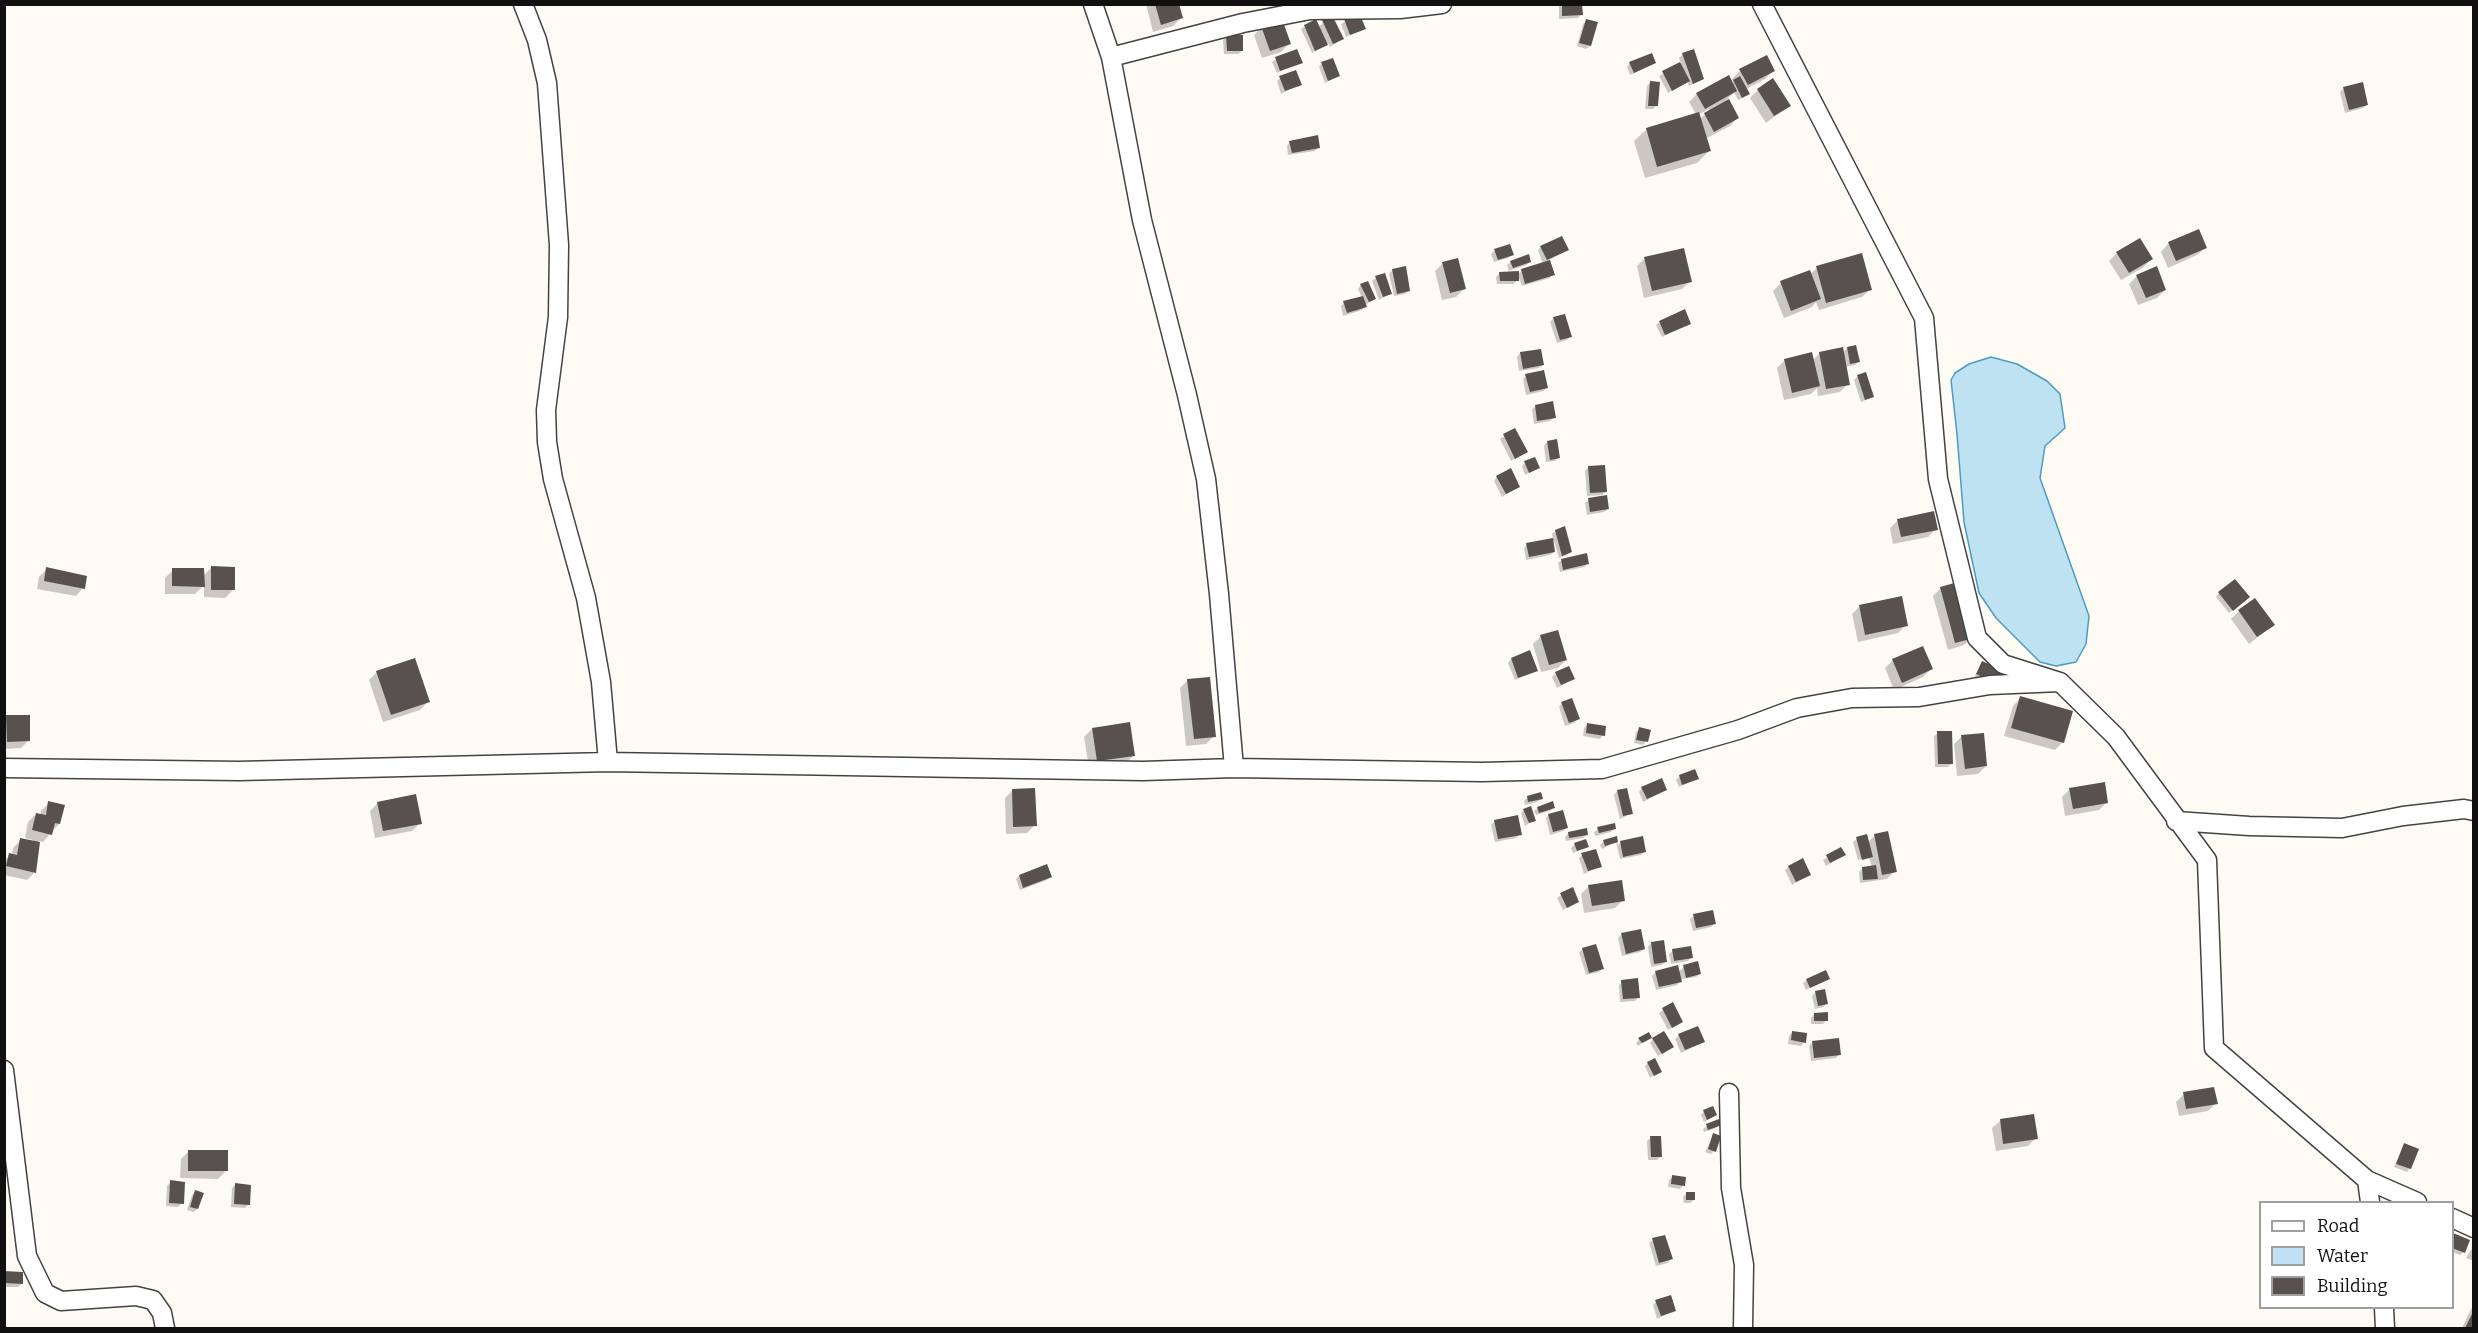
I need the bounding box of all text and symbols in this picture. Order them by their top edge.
legend [2259,1201,2454,1309]
text: Road [2317,1215,2359,1237]
text: Water [2317,1245,2368,1267]
text: Building [2317,1275,2388,1297]

